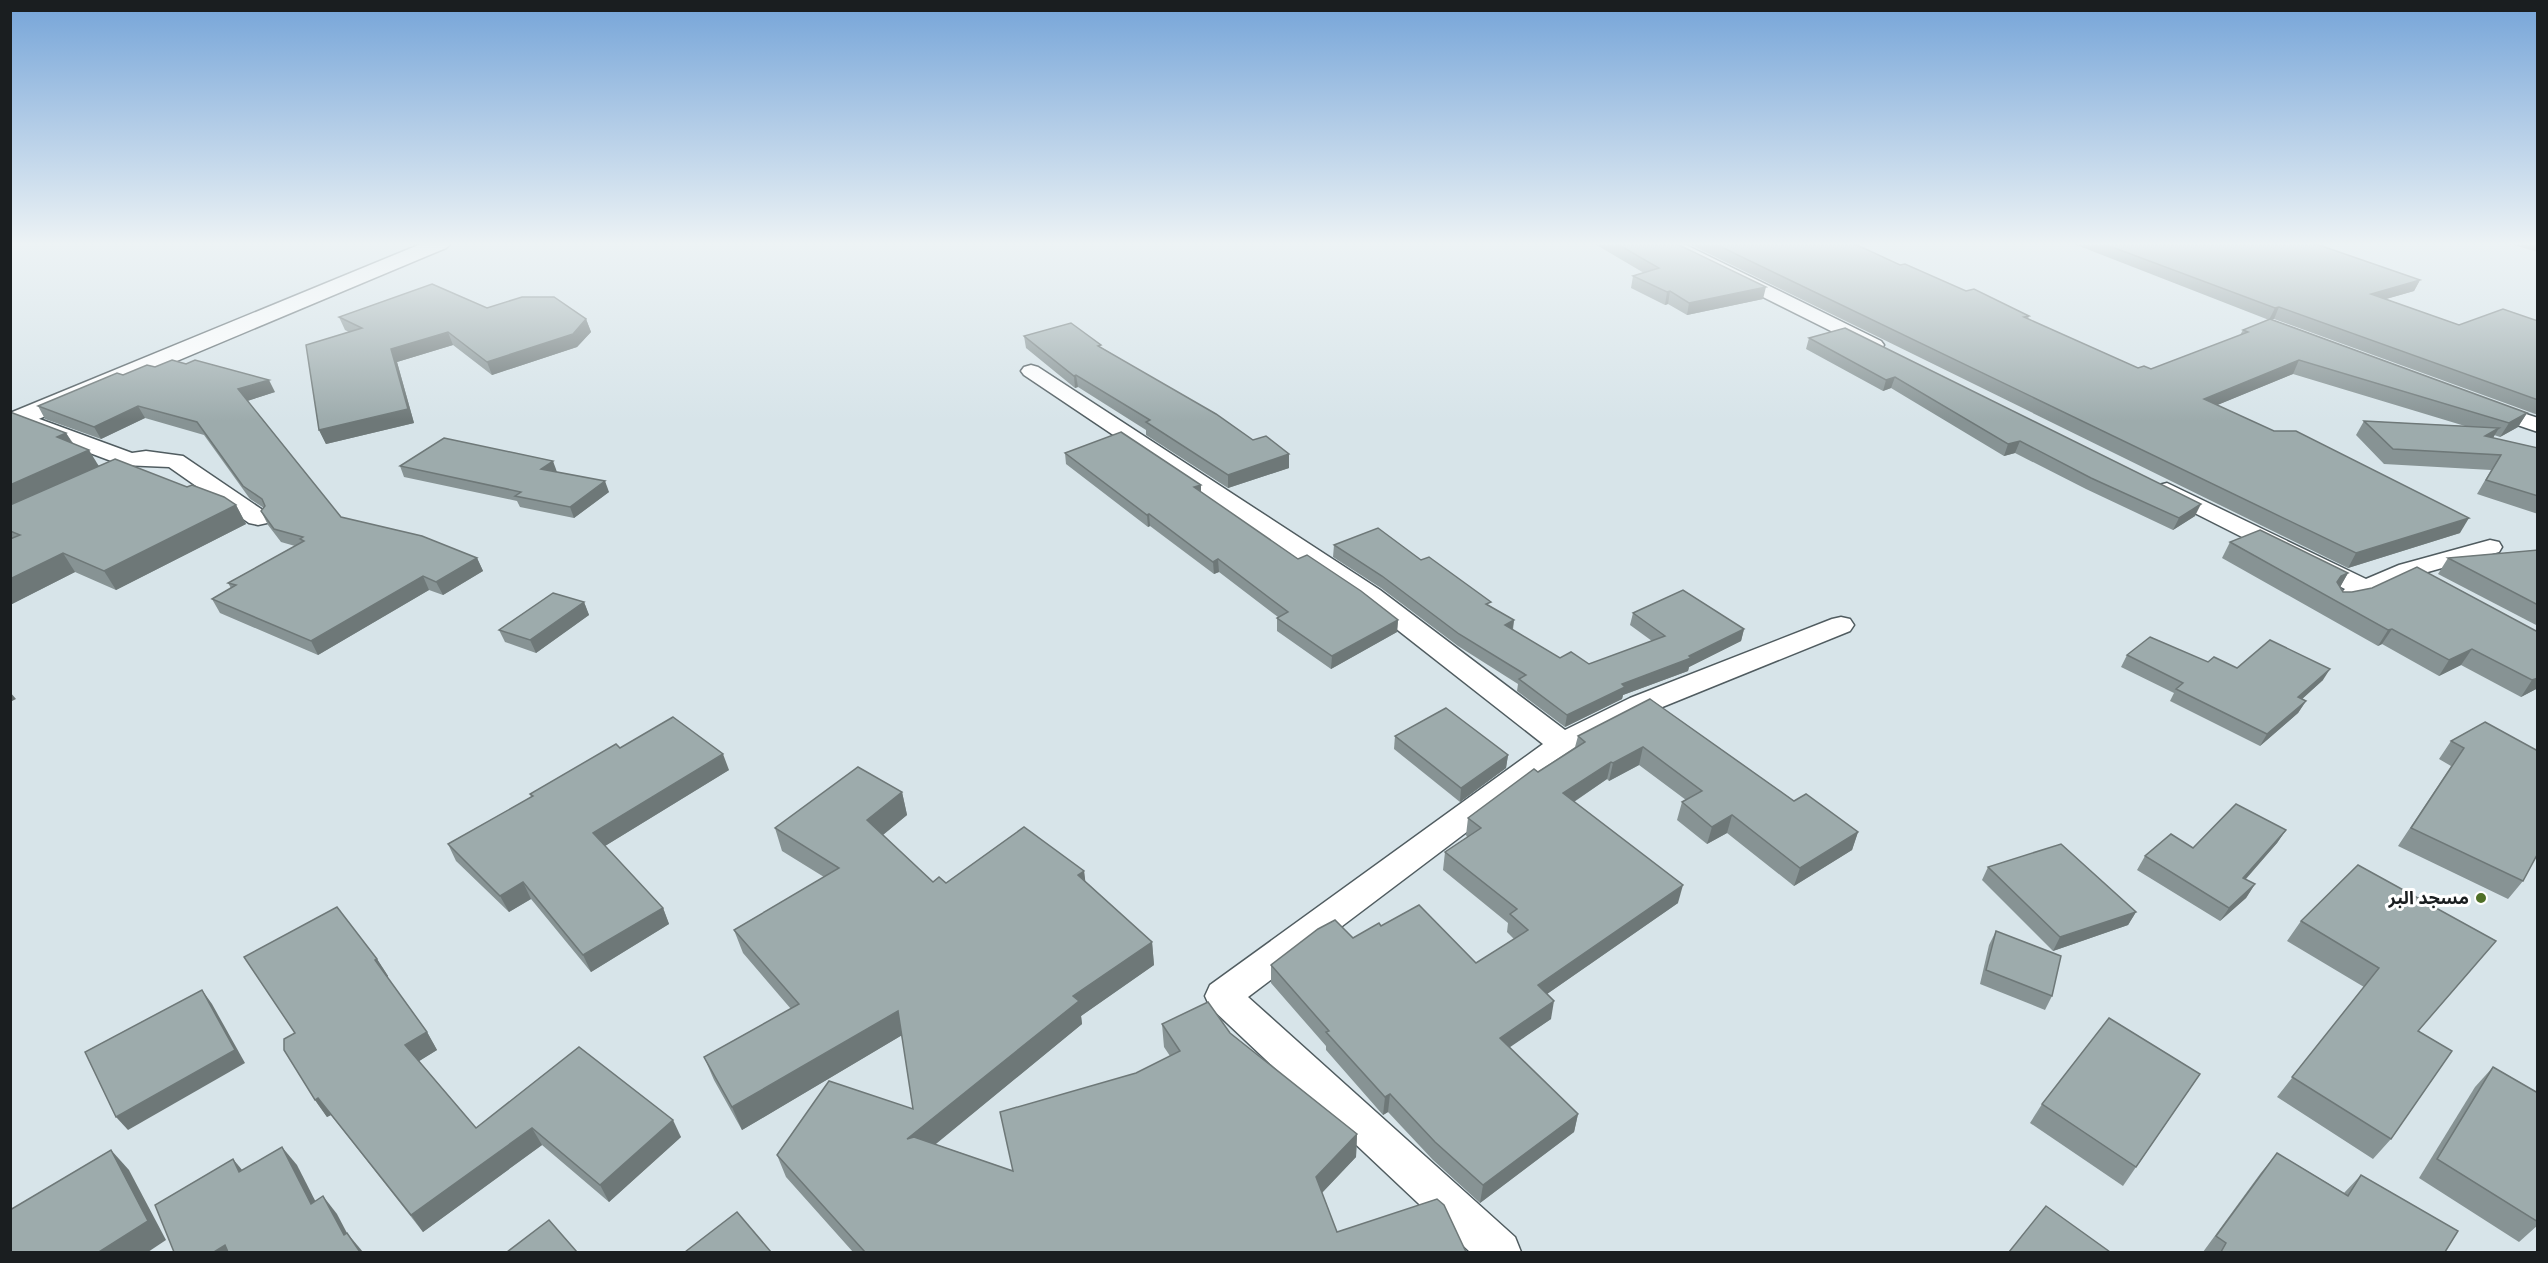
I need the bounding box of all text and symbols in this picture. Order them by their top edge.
place label: مسجد البر [2388,887,2469,909]
marker: مسجد البر [2474,891,2488,905]

